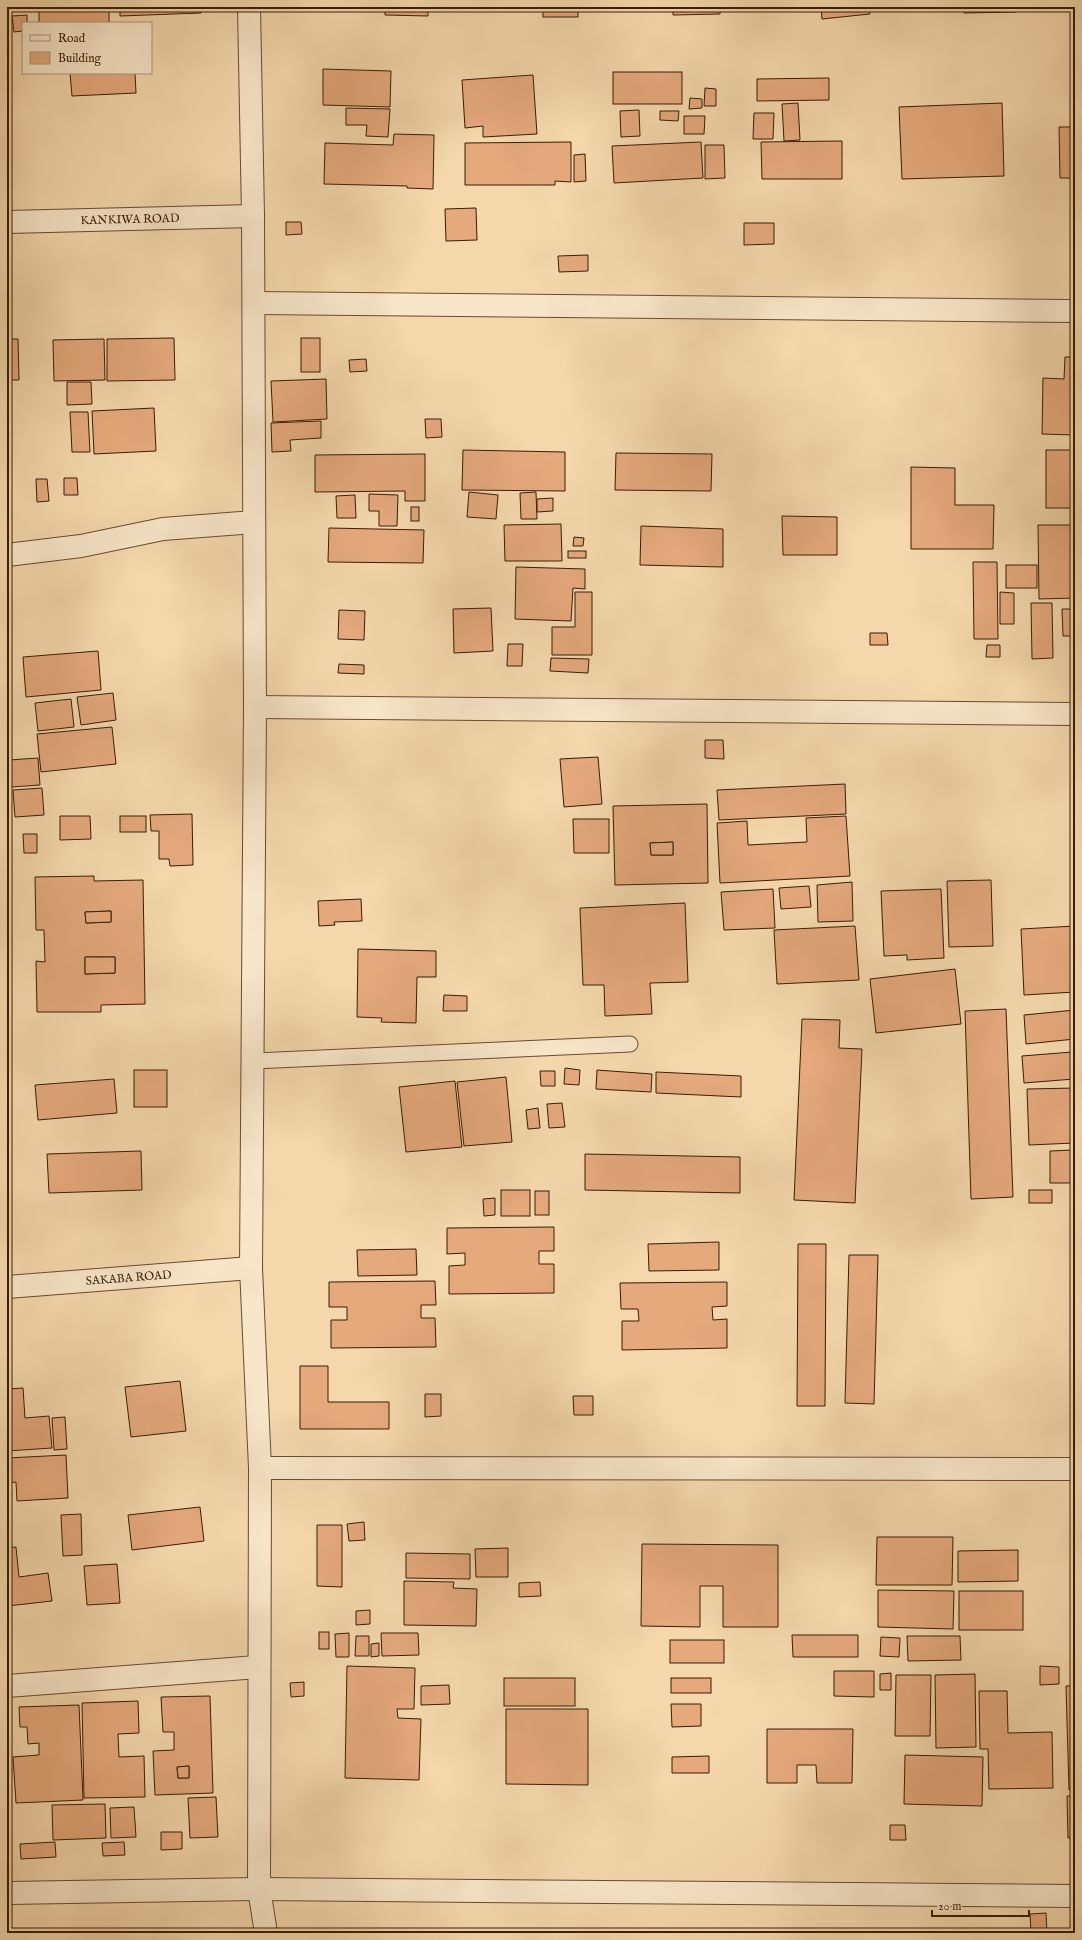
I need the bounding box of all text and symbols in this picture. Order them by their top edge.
legend [22,22,152,74]
text: Road [58,31,86,46]
text: Building [58,51,102,66]
street label: KANKIWA ROAD [80,211,180,228]
street label: SAKABA ROAD [85,1267,173,1289]
scale bar [932,1892,1029,1918]
text: 20 m [938,1899,961,1914]

